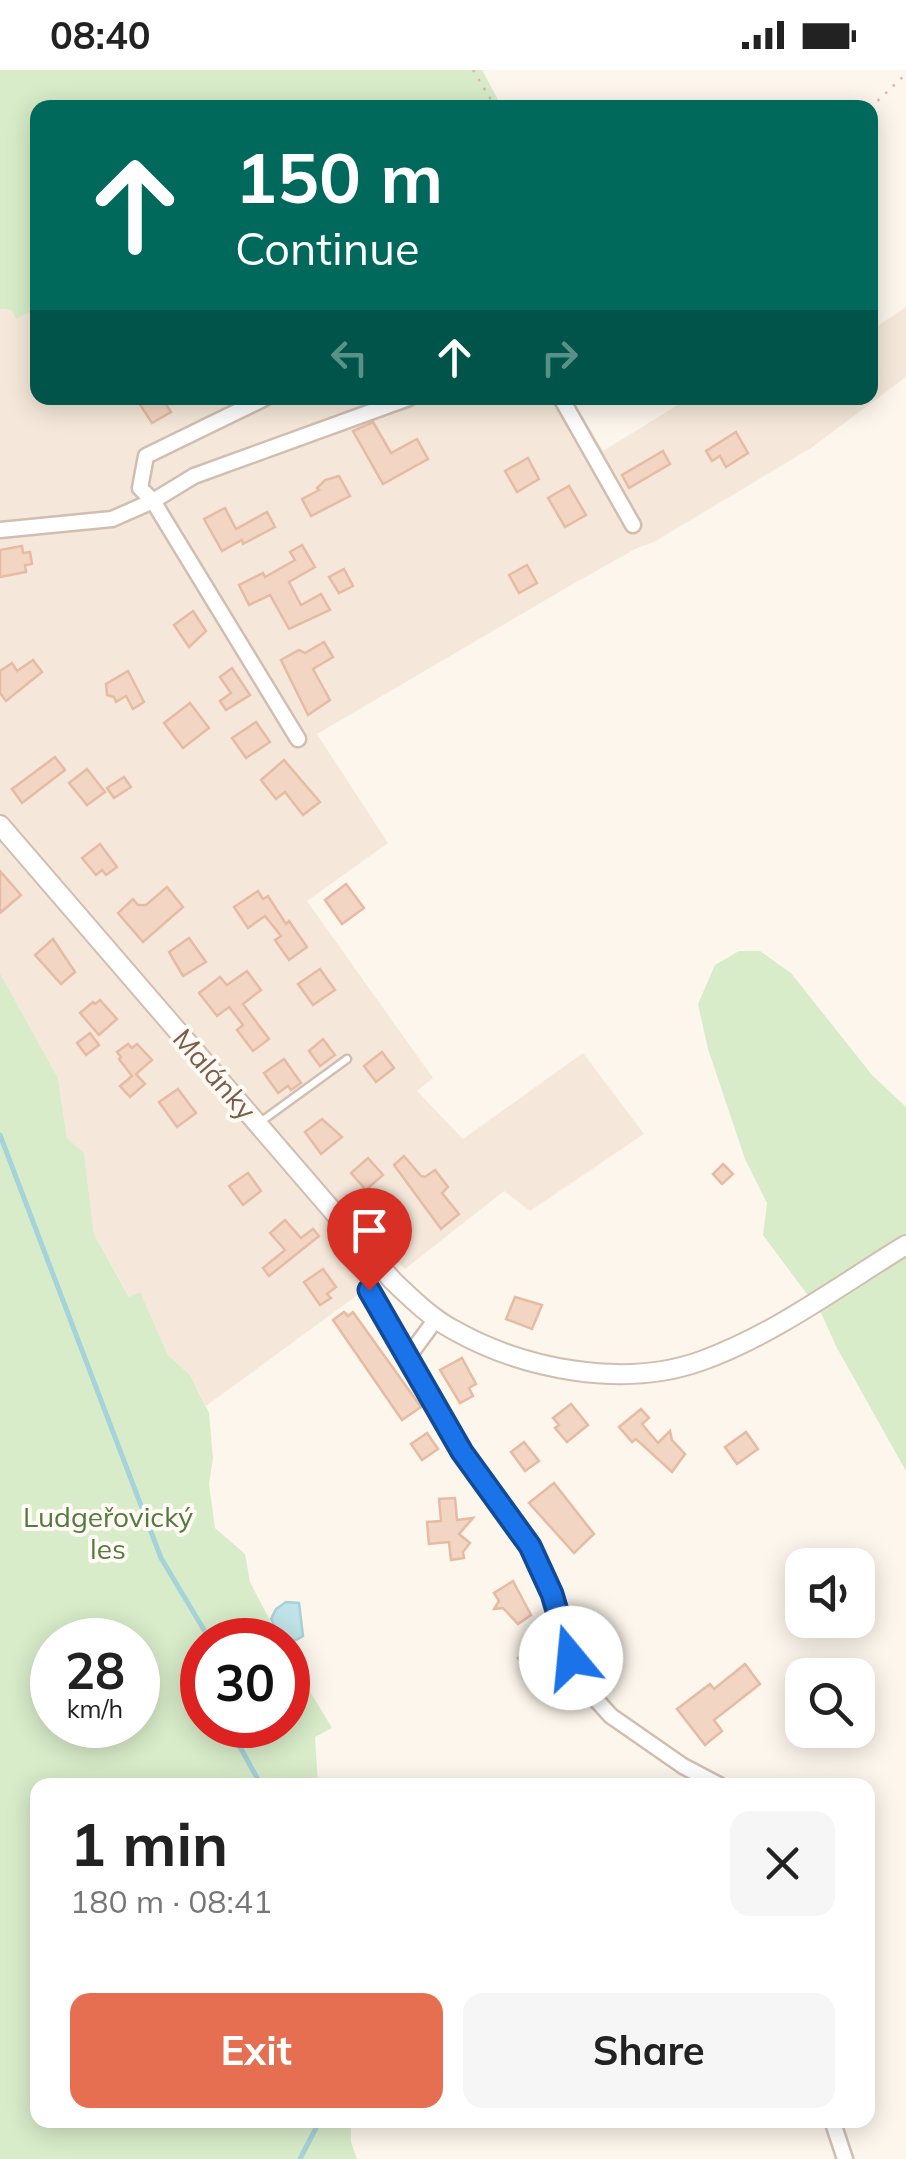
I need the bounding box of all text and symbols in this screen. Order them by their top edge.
text: 08:40 [50,11,151,59]
text: 150 m [235,133,443,221]
icon: ahead [70,140,200,270]
text: Continue [235,220,420,276]
icon: left [322,330,377,385]
icon: ahead [427,330,482,385]
icon: right [532,330,587,385]
street label: Malánky [166,1021,264,1127]
pin [327,1188,412,1291]
icon: arrive [342,1203,397,1258]
park label: Ludgeřovický les [23,1499,193,1566]
map controls [785,1548,875,1748]
button: sound [785,1548,875,1638]
position arrow [519,1606,623,1710]
speed limit sign: 30 [180,1618,310,1748]
text: 28 [65,1639,125,1702]
button: search [785,1658,875,1748]
text: km/h [67,1693,123,1724]
text: 1 min [70,1806,228,1881]
button: close [730,1811,835,1916]
text: 180 m · 08:41 [70,1881,272,1921]
button: Exit [70,1993,443,2108]
button: Share [463,1993,835,2108]

